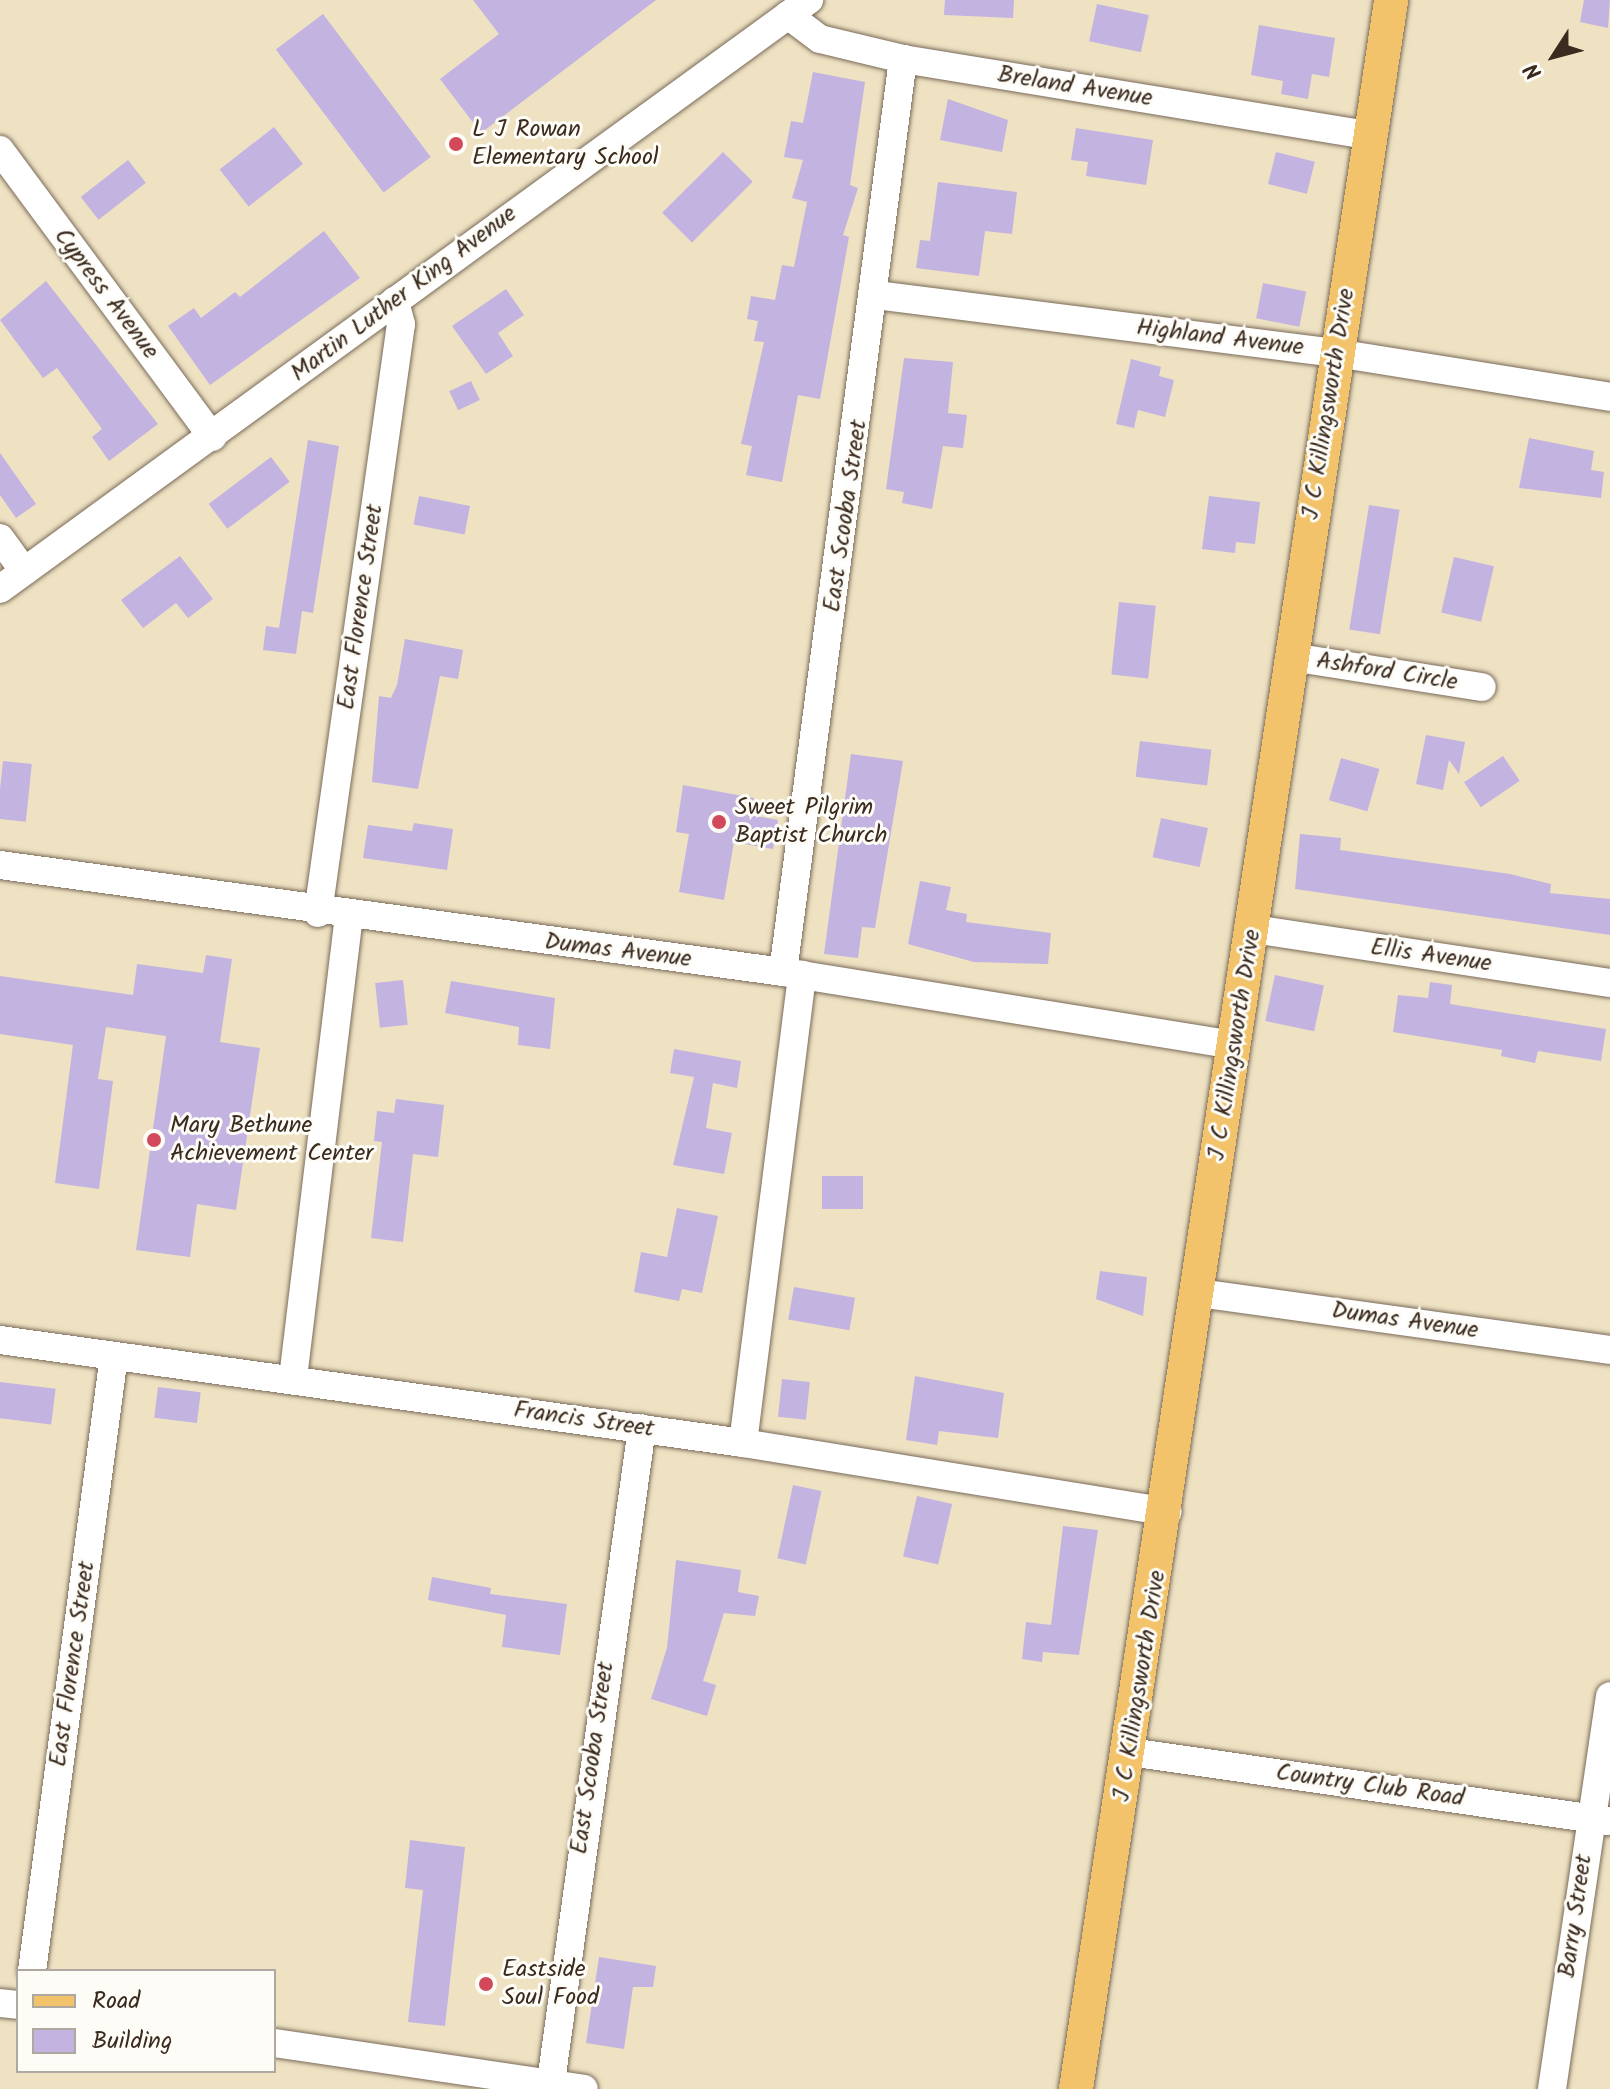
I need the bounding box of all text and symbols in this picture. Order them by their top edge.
north arrow [1514,16,1594,96]
text: N [1516,55,1552,86]
street label: Breland Avenue [996,61,1154,113]
place label: L J Rowan Elementary School [472,116,659,172]
marker: L J Rowan Elementary School [447,135,465,153]
street label: Martin Luther King Avenue [285,200,523,388]
street label: Cypress Avenue [47,223,165,365]
street label: J C Killingsworth Drive [1297,286,1361,522]
street label: Highland Avenue [1135,313,1305,363]
street label: East Scooba Street [818,418,874,614]
street label: East Florence Street [332,502,390,712]
street label: Ashford Circle [1314,647,1460,697]
place label: Sweet Pilgrim Baptist Church [735,794,887,850]
marker: Sweet Pilgrim Baptist Church [710,813,728,831]
street label: J C Killingsworth Drive [1203,927,1267,1163]
street label: Dumas Avenue [543,928,693,974]
street label: Ellis Avenue [1369,933,1493,979]
place label: Mary Bethune Achievement Center [170,1112,373,1168]
marker: Mary Bethune Achievement Center [145,1131,163,1149]
street label: Dumas Avenue [1330,1296,1480,1346]
street label: Francis Street [512,1396,656,1444]
street label: East Florence Street [44,1559,102,1769]
street label: J C Killingsworth Drive [1108,1568,1172,1804]
street label: East Scooba Street [565,1660,621,1856]
street label: Country Club Road [1274,1759,1466,1813]
street label: Barry Street [1553,1853,1599,1979]
place label: Eastside Soul Food [502,1956,599,2012]
legend [16,1969,276,2073]
marker: Eastside Soul Food [477,1975,495,1993]
text: Road [92,1982,140,2021]
text: Building [92,2022,172,2061]

